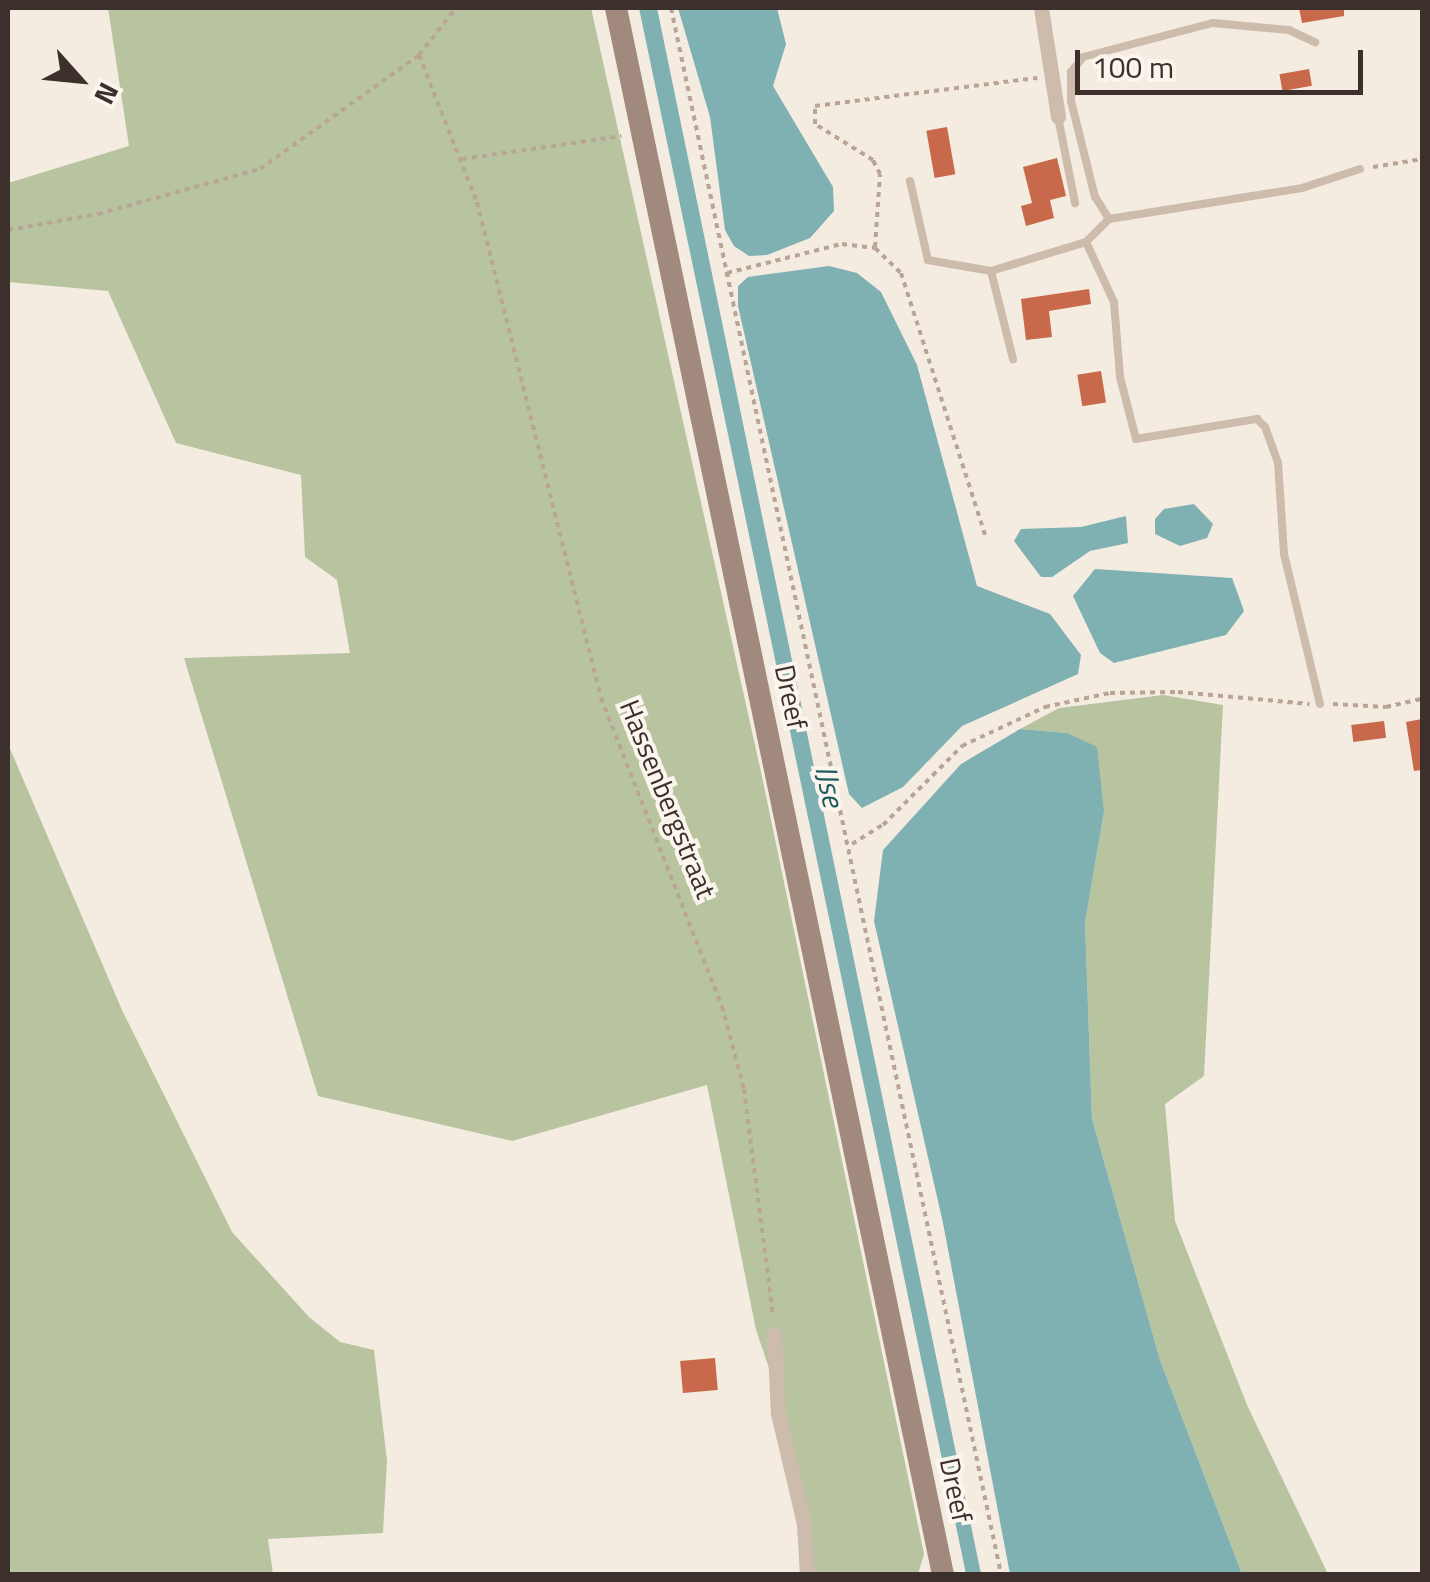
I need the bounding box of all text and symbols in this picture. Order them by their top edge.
north arrow [30,30,130,130]
scale bar [1080,30,1368,92]
text: 100 m [1092,44,1174,90]
text: N [84,75,131,112]
street label: Dreef [768,662,814,732]
street label: Hassenbergstraat [613,695,723,903]
water label: IJse [808,762,852,810]
street label: Dreef [933,1455,979,1525]

